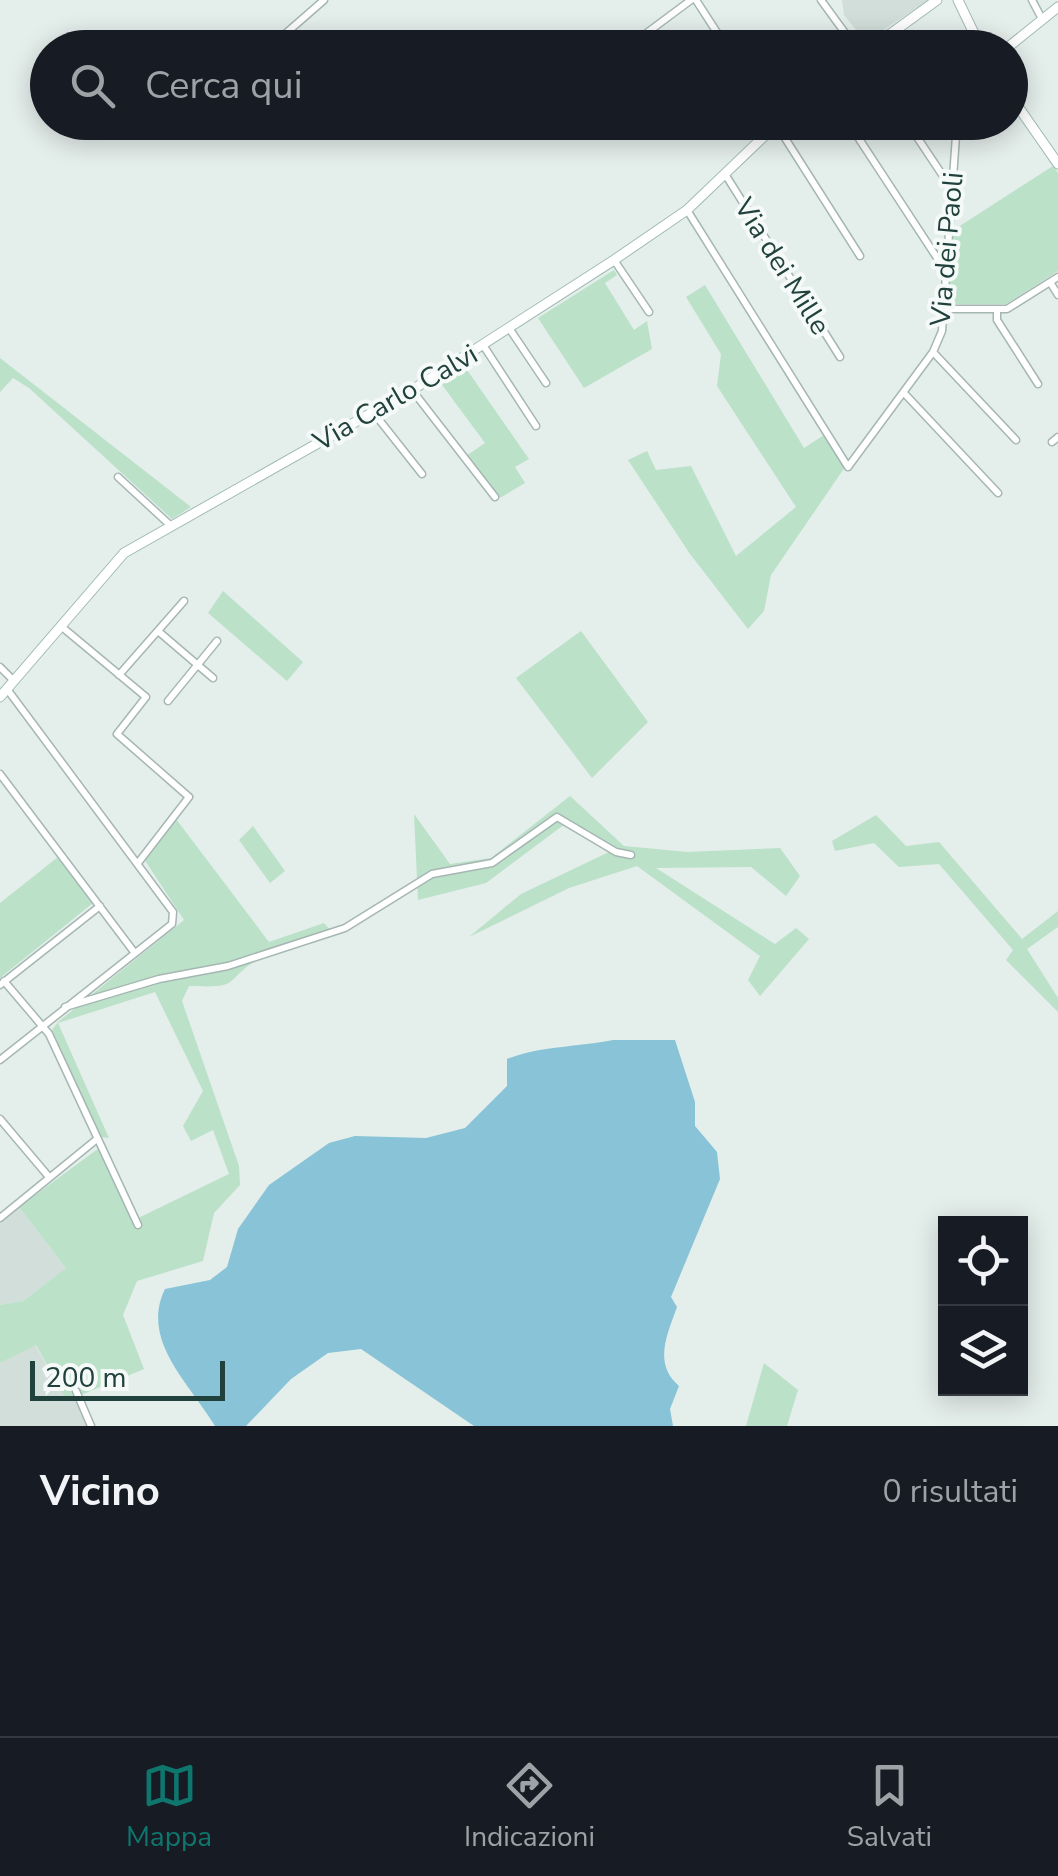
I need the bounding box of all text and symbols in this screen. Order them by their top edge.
search box [30,30,1028,140]
icon: search [65,58,120,113]
text: Cerca qui [145,60,302,111]
street label: Via dei Paoli [921,170,973,329]
street label: Via dei Mille [725,190,839,342]
street label: Via Carlo Calvi [305,335,485,461]
map controls [938,1216,1028,1396]
button: locate [938,1216,1028,1306]
button: layers [938,1306,1028,1396]
scale bar [30,1356,225,1400]
text: 200 m [45,1359,127,1397]
text: Vicino [40,1463,160,1520]
text: 0 risultati [882,1470,1018,1513]
tab: Mappa [126,1758,212,1856]
tab: Indicazioni [464,1758,595,1856]
tab: Salvati [847,1758,932,1856]

